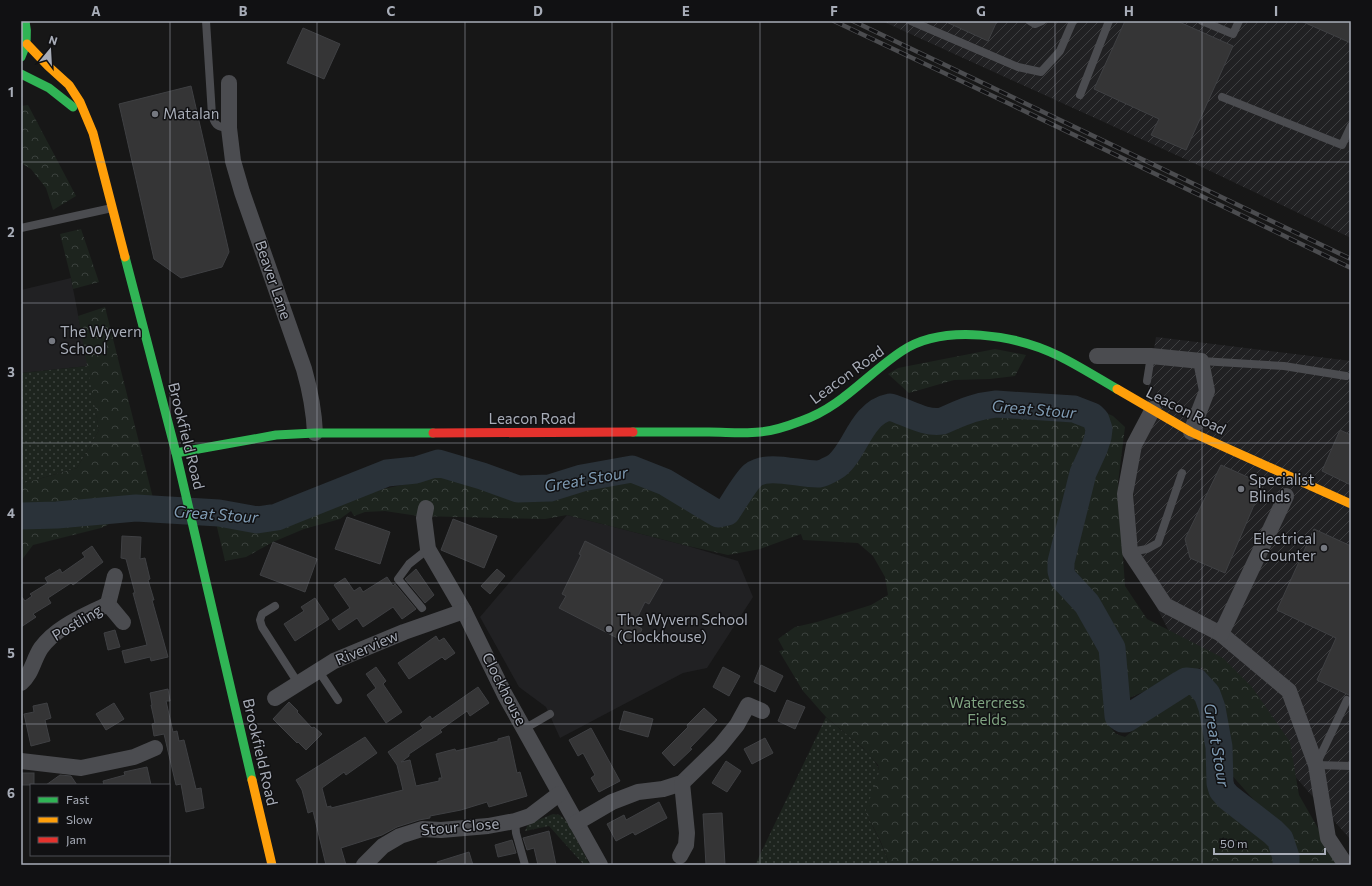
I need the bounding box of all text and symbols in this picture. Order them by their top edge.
text: A [91,3,101,19]
text: B [239,3,248,19]
text: C [387,3,396,19]
text: D [533,3,543,19]
text: E [682,3,690,19]
text: F [830,3,838,19]
text: G [976,3,986,19]
text: H [1124,3,1134,19]
text: I [1274,3,1278,19]
north arrow [30,30,70,70]
text: N [47,33,59,47]
text: 1 [8,84,14,100]
place label: Matalan [163,104,219,122]
marker: Matalan [150,109,160,119]
text: 2 [7,224,15,240]
street label: Beaver Lane [252,238,296,322]
place label: The Wyvern School [60,322,142,357]
marker: The Wyvern School [47,336,57,346]
street label: Leacon Road [806,341,887,407]
text: 3 [7,364,15,380]
street label: Brookfield Road [165,380,209,491]
street label: Leacon Road [1144,382,1229,438]
water label: Great Stour [991,395,1078,422]
street label: Leacon Road [488,409,576,427]
water label: Great Stour [542,462,630,495]
place label: Specialist Blinds [1249,470,1314,505]
marker: Specialist Blinds [1236,484,1246,494]
water label: Great Stour [173,501,260,526]
text: 4 [7,505,15,521]
place label: Electrical Counter [1253,529,1316,564]
marker: Electrical Counter [1319,543,1329,553]
street label: Postling [48,600,105,644]
place label: The Wyvern School (Clockhouse) [617,610,748,645]
marker: The Wyvern School (Clockhouse) [604,624,614,634]
street label: Riverview [332,626,401,668]
text: 5 [7,645,15,661]
street label: Clockhouse [479,649,531,728]
park label: Watercress Fields [949,693,1026,728]
street label: Brookfield Road [240,696,282,807]
water label: Great Stour [1201,701,1234,789]
legend [30,784,170,856]
text: 6 [7,785,15,801]
text: Fast [66,792,89,806]
text: Slow [66,812,93,826]
street label: Stour Close [420,814,500,838]
scale bar [1214,830,1325,856]
text: Jam [66,832,86,847]
text: 50 m [1220,836,1248,850]

